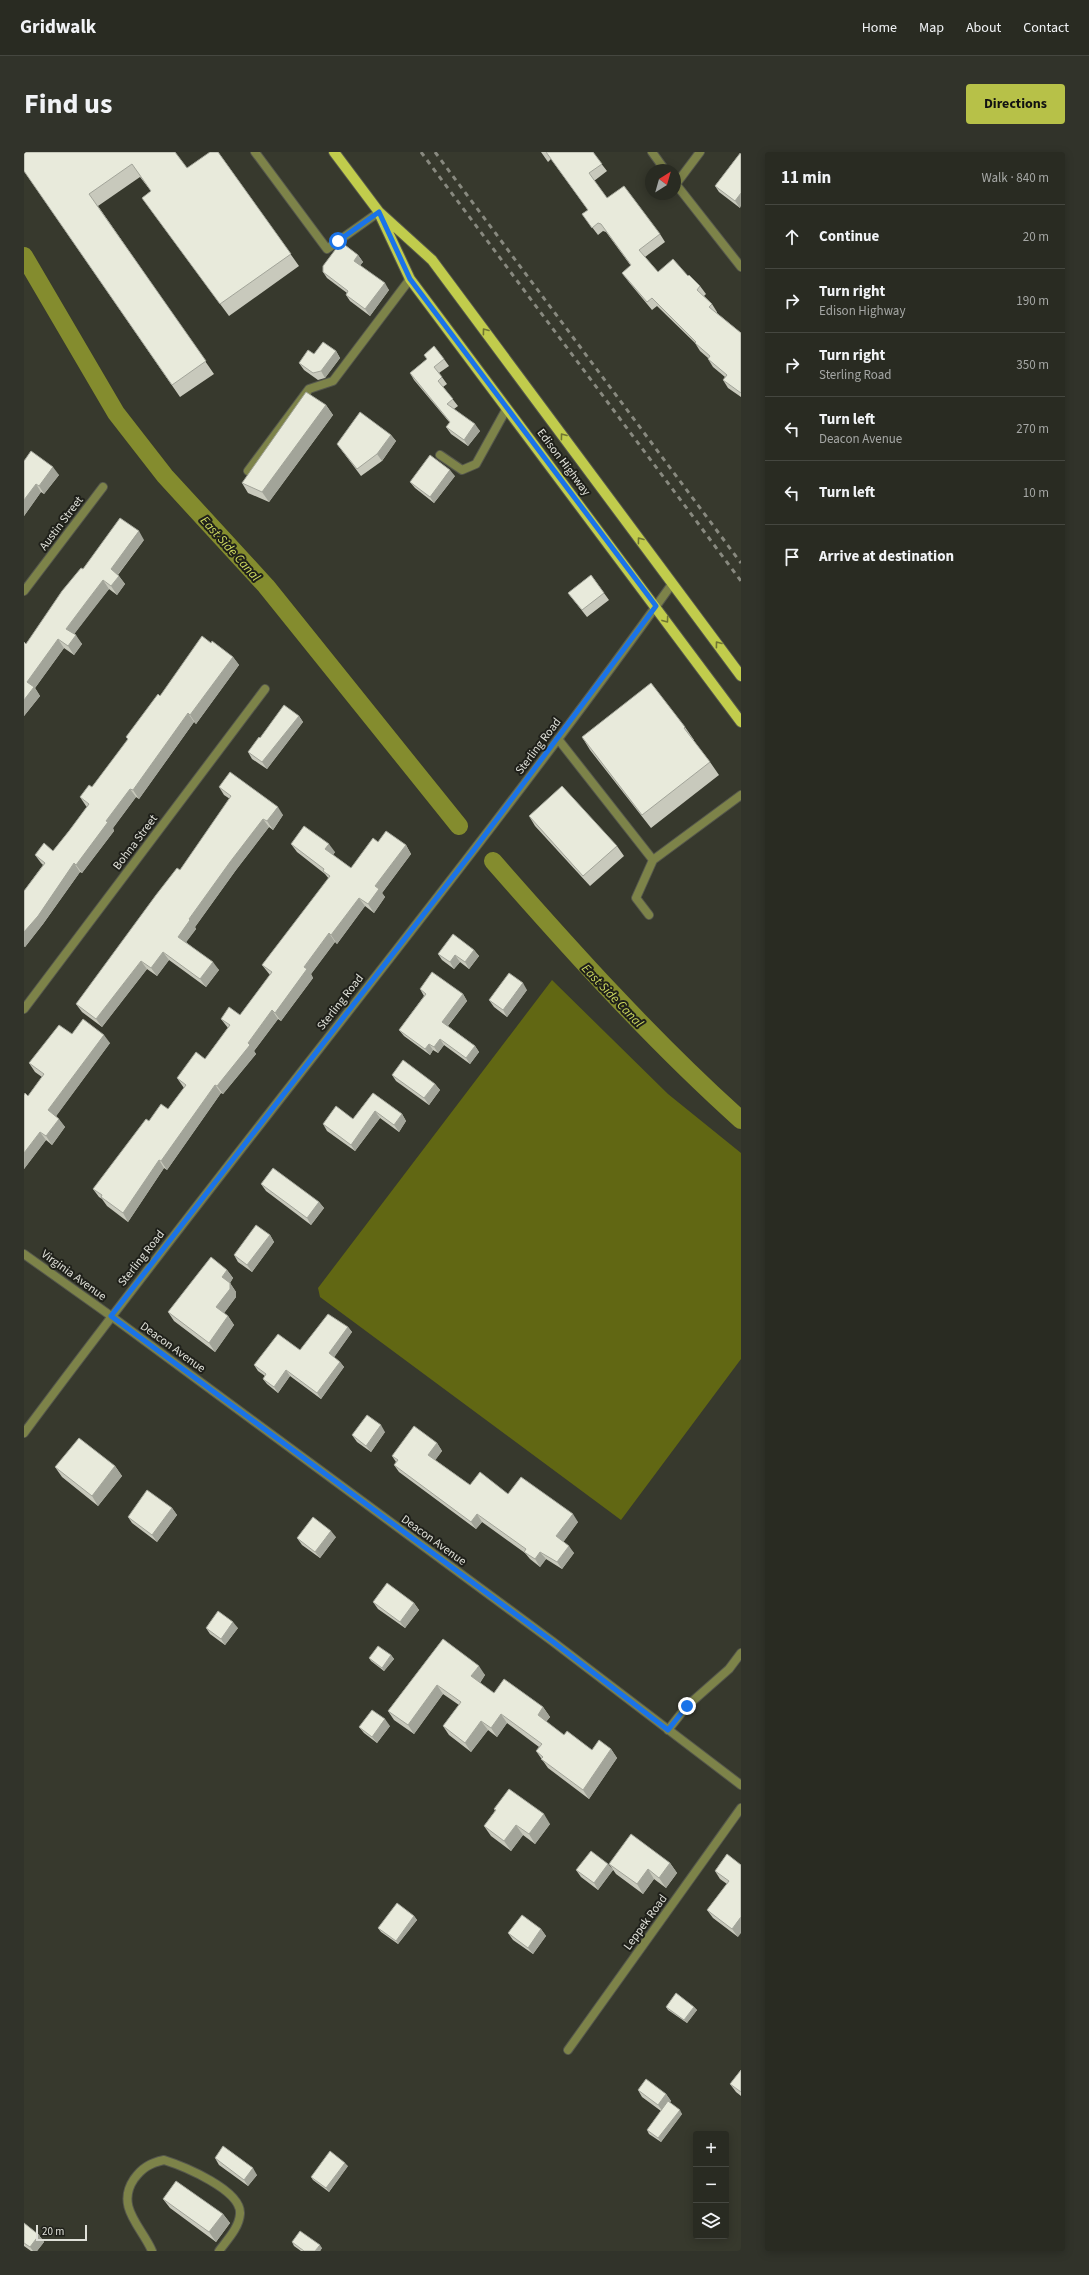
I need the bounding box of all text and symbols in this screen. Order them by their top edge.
text: Gridwalk [20,14,96,41]
text: Home [862,18,897,38]
text: Map [919,18,944,38]
text: About [966,18,1001,38]
text: Contact [1023,18,1069,38]
text: Find us [24,84,112,124]
button: Directions [966,84,1065,124]
north arrow [645,164,681,200]
text: 11 min [781,166,831,190]
text: Walk · 840 m [981,169,1049,187]
icon: ahead [781,226,803,248]
text: Continue [819,226,879,247]
text: 20 m [1023,228,1049,246]
route start [329,232,347,250]
text: Turn right [819,281,885,302]
icon: right [781,290,803,312]
text: 190 m [1016,292,1049,310]
text: Edison Highway [819,302,905,320]
one-way arrow [483,329,490,336]
text: Turn right [819,345,885,366]
icon: right [781,354,803,376]
text: 350 m [1016,356,1049,374]
text: Sterling Road [819,366,892,384]
text: Turn left [819,409,875,430]
icon: left [781,418,803,440]
text: 270 m [1016,420,1049,438]
street label: Edison Highway [533,425,595,500]
text: Deacon Avenue [819,430,902,448]
one-way arrow [560,433,567,440]
icon: left [781,482,803,504]
text: Turn left [819,482,875,503]
text: 10 m [1023,484,1049,502]
street label: Austin Street [35,493,87,554]
water label: East Side Canal [196,512,265,586]
one-way arrow [637,537,645,544]
icon: arrive [781,546,803,568]
text: Arrive at destination [819,546,954,567]
one-way arrow [661,616,669,623]
one-way arrow [716,642,723,649]
street label: Sterling Road [511,714,565,778]
street label: Bohna Street [109,811,162,873]
water label: East Side Canal [577,960,648,1032]
street label: Sterling Road [313,971,368,1034]
street label: Sterling Road [114,1227,169,1290]
street label: Virginia Avenue [38,1246,110,1305]
street label: Deacon Avenue [137,1318,209,1377]
street label: Deacon Avenue [398,1511,470,1570]
route end [678,1697,696,1715]
street label: Leppek Road [619,1891,671,1954]
map controls [693,2131,729,2239]
button: + [693,2131,729,2167]
button: − [693,2167,729,2203]
button: layers [693,2203,729,2239]
scale bar [36,2223,87,2242]
text: 20 m [42,2224,64,2239]

